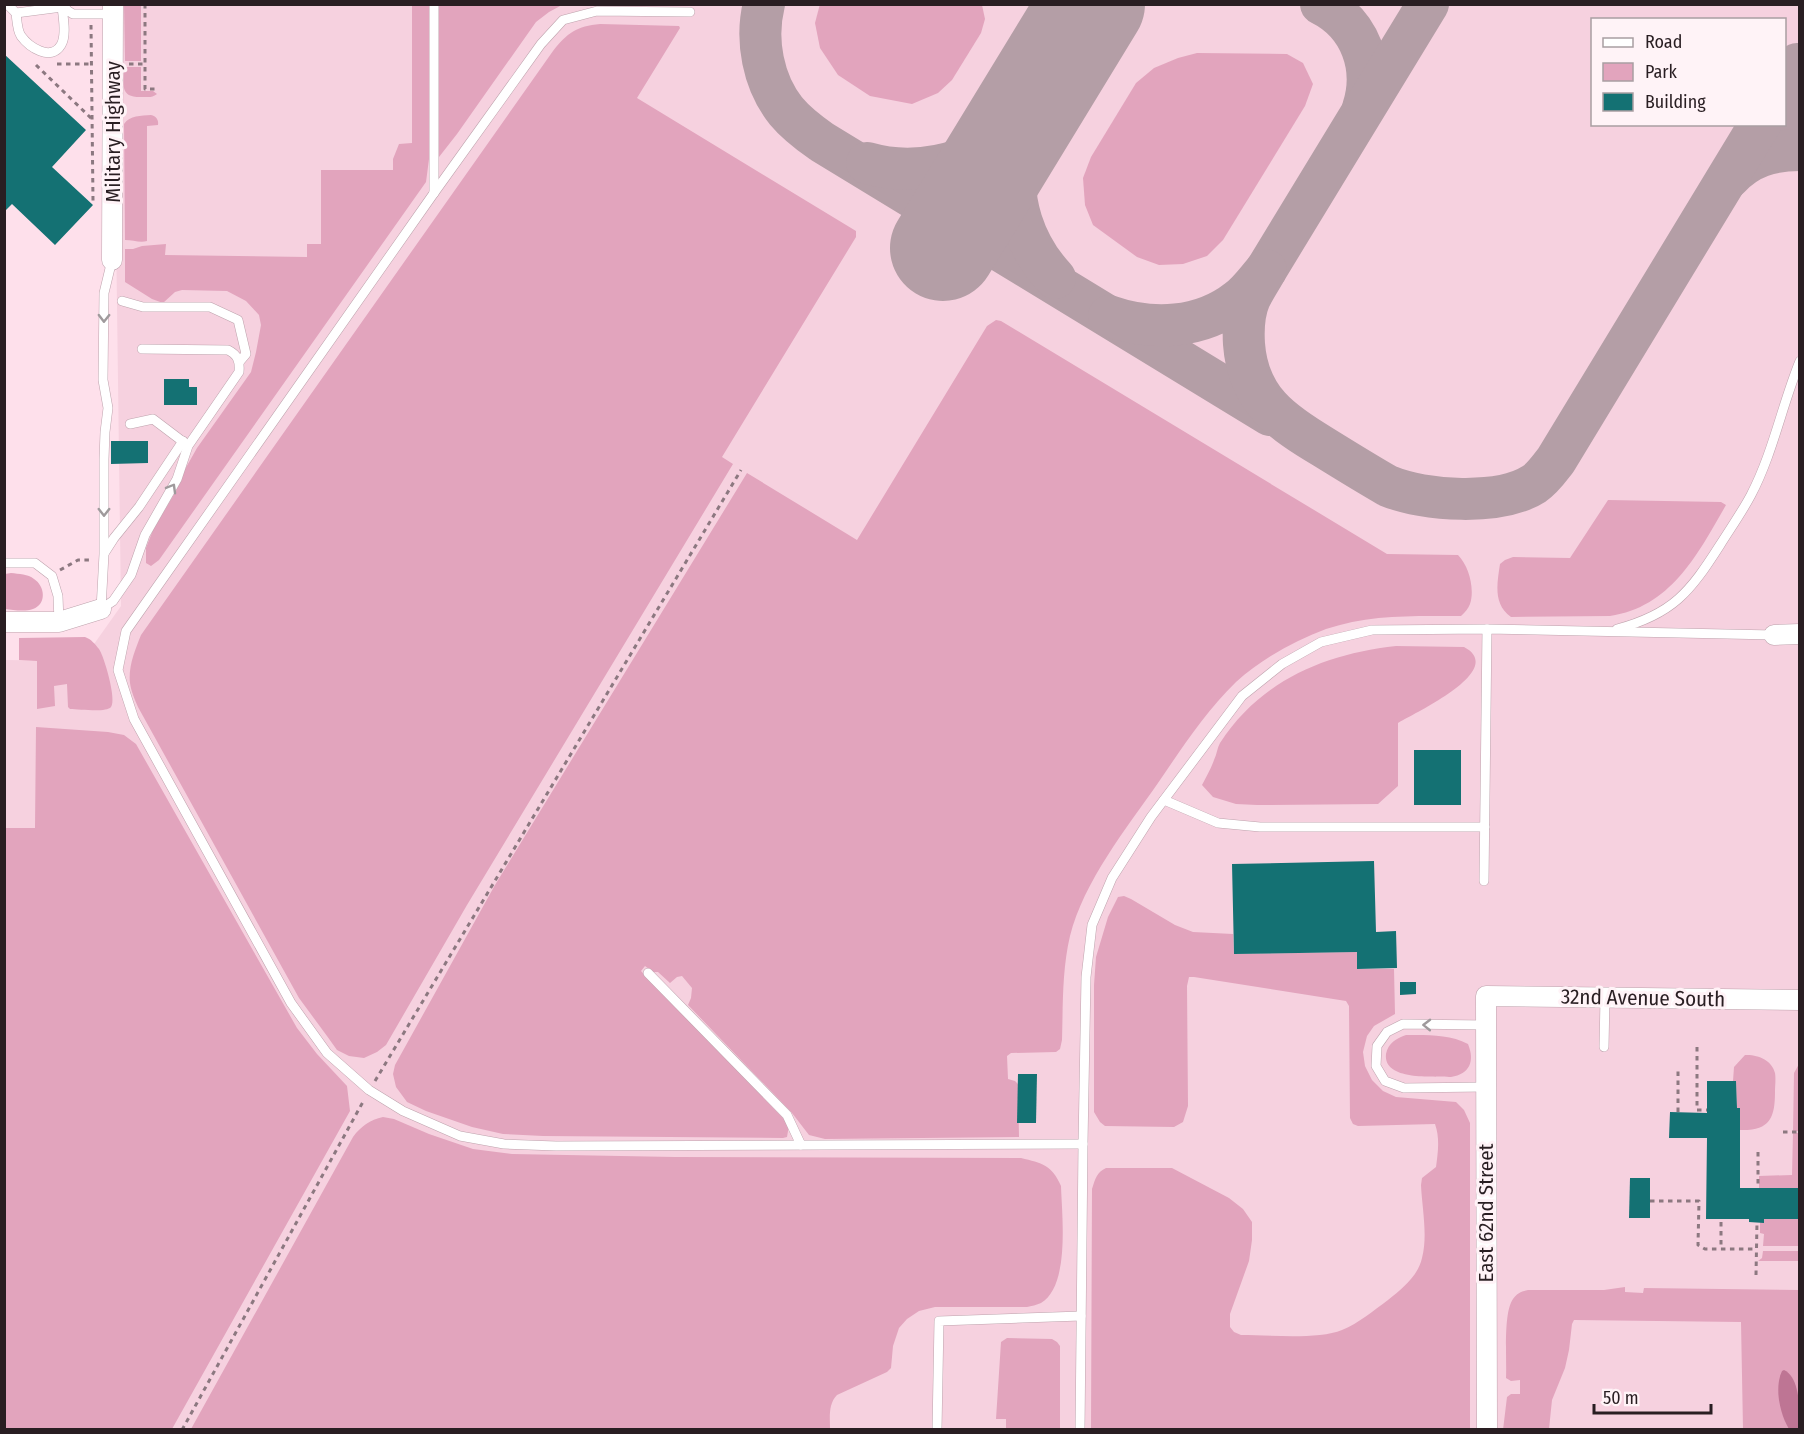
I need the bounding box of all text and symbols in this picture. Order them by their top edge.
legend [1591,18,1786,126]
text: Road [1645,31,1682,53]
street label: Military Highway [100,61,126,203]
text: Park [1645,61,1678,83]
text: Building [1645,91,1706,113]
one-way arrow [98,314,110,323]
one-way arrow [165,484,176,495]
one-way arrow [98,508,110,517]
street label: 32nd Avenue South [1561,984,1725,1012]
one-way arrow [1423,1019,1432,1031]
street label: East 62nd Street [1473,1143,1499,1282]
scale bar [1594,1377,1711,1415]
text: 50 m [1603,1387,1639,1409]

